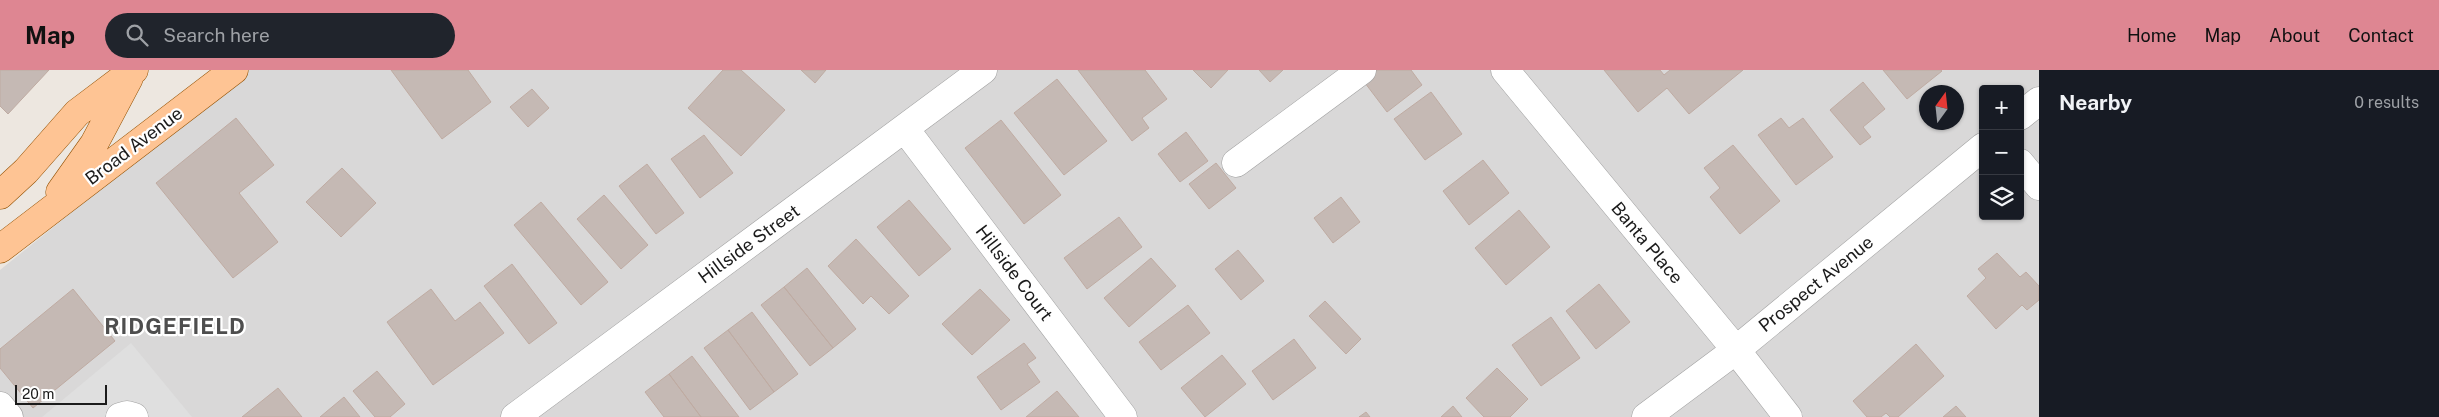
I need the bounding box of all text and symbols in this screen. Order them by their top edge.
search box [105,13,455,58]
text: Map [25,21,75,49]
icon: search [123,21,151,49]
text: Search here [163,24,270,46]
text: Home [2127,25,2177,46]
text: Map [2205,25,2241,46]
text: About [2269,25,2320,46]
text: Contact [2348,25,2414,46]
north arrow [1919,85,1964,130]
map controls [1979,85,2024,220]
button: + [1979,85,2024,130]
text: Nearby [2059,90,2132,115]
text: 0 results [2354,93,2419,112]
street label: Broad Avenue [81,102,186,189]
button: − [1979,130,2024,175]
button: layers [1979,175,2024,220]
street label: Banta Place [1607,198,1688,288]
street label: Hillside Street [694,200,803,287]
street label: Hillside Court [972,221,1057,325]
street label: Prospect Avenue [1754,231,1877,336]
district label: RIDGEFIELD [104,313,246,339]
scale bar [15,382,108,405]
text: 20 m [22,386,54,402]

